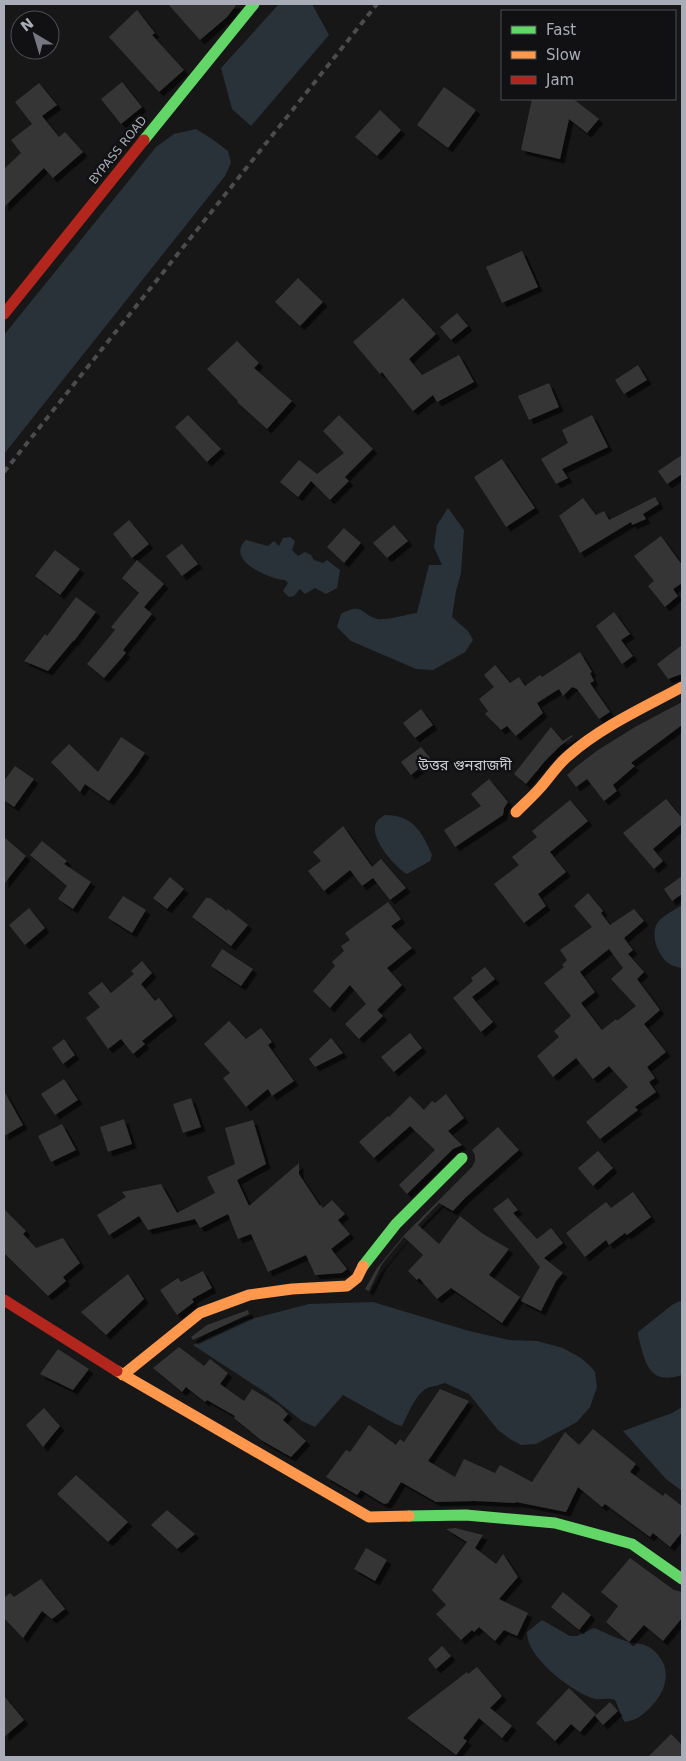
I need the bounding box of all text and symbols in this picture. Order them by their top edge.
north arrow [10,10,60,60]
legend [501,10,676,100]
text: N [17,15,37,35]
text: Fast [546,21,576,39]
text: Slow [546,46,581,64]
text: Jam [545,71,574,89]
street label: BYPASS ROAD [86,113,150,187]
district label: উত্তর গুনরাজদী [417,756,513,774]

